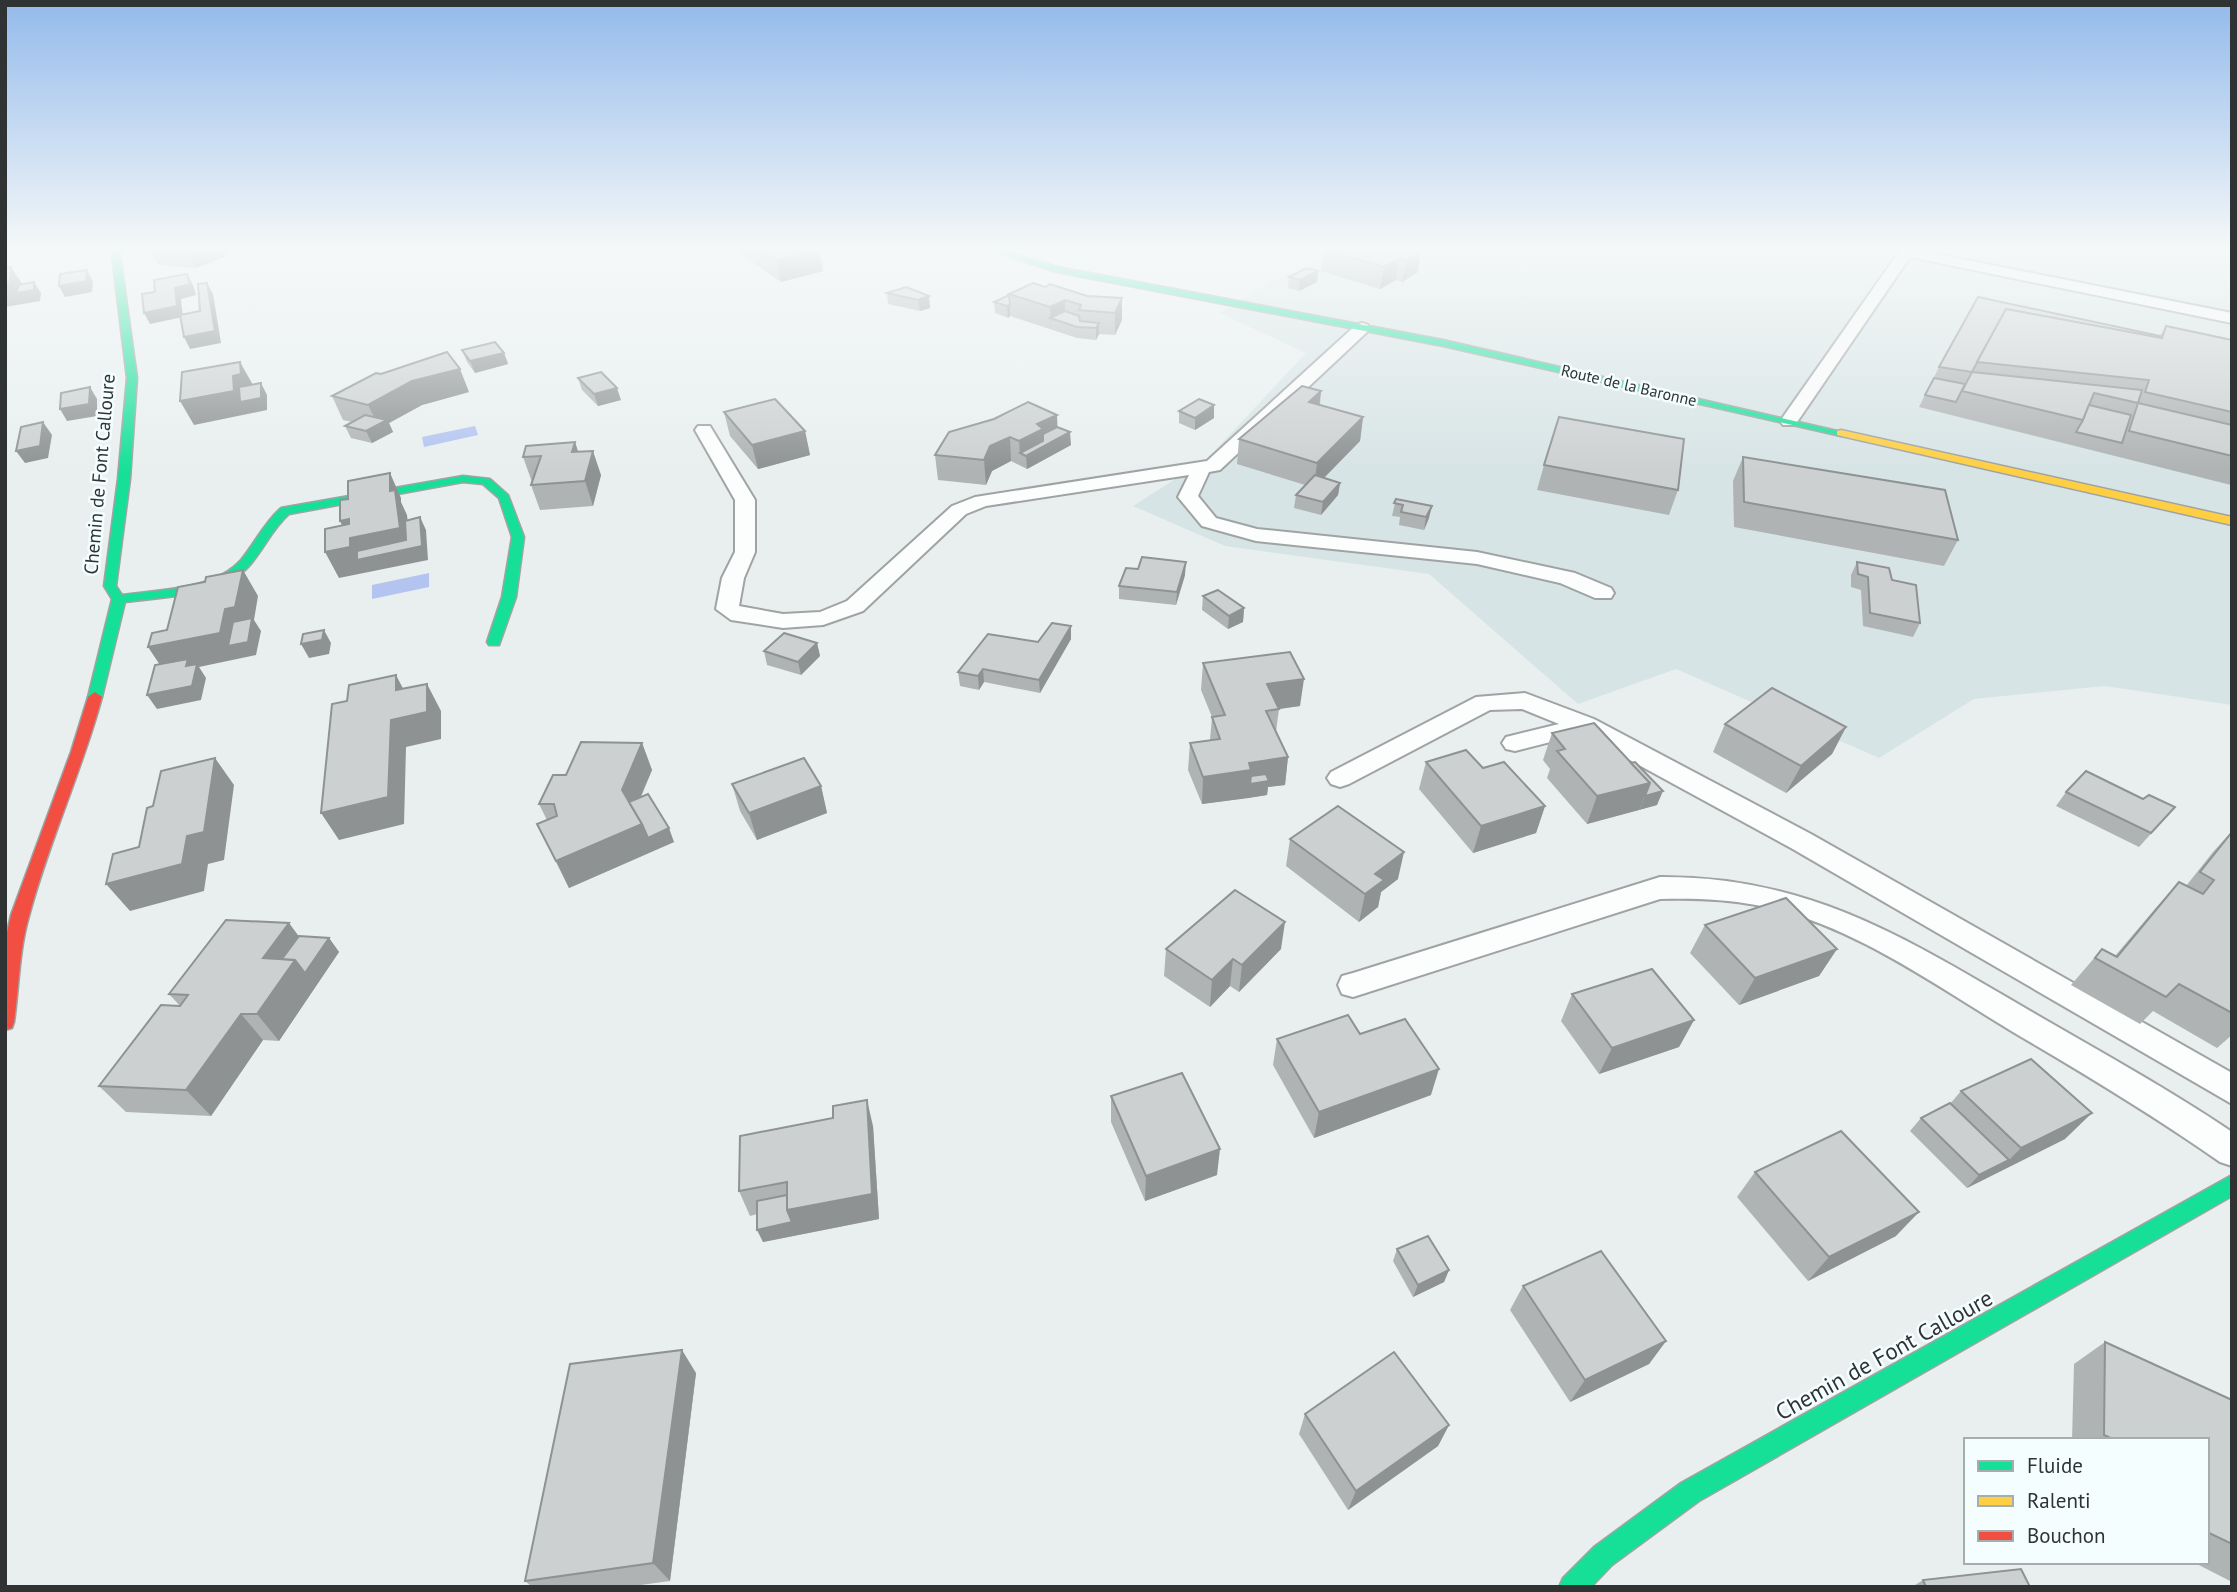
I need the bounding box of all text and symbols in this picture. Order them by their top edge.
street label: Route de la Baronne [1559,360,1699,410]
street label: Chemin de Font Calloure [78,373,120,575]
street label: Chemin de Font Calloure [1770,1283,1997,1426]
legend [1964,1438,2209,1564]
text: Fluide [2027,1452,2083,1479]
text: Ralenti [2027,1487,2091,1514]
text: Bouchon [2027,1522,2106,1549]

